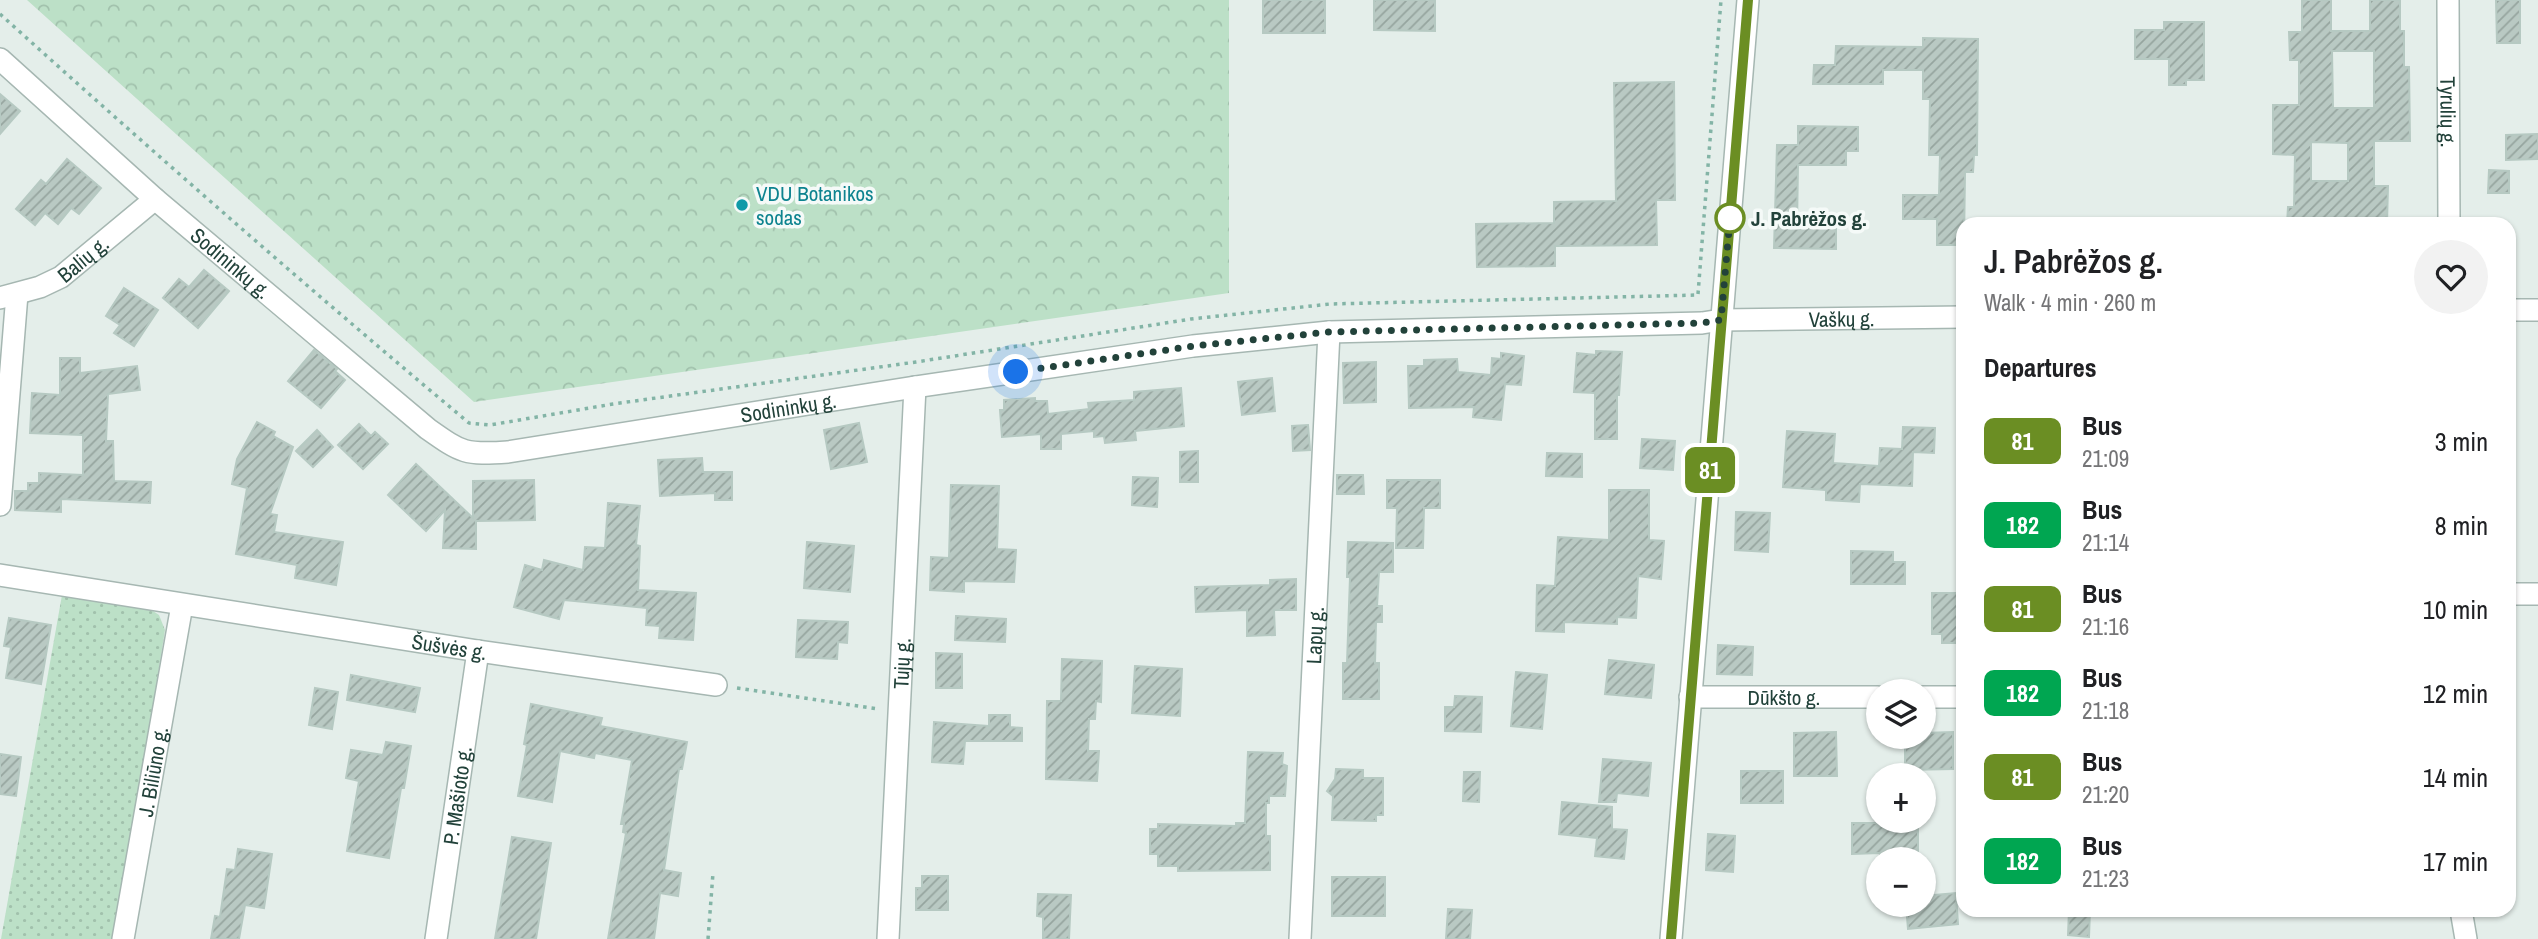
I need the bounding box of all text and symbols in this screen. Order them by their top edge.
street label: Tyrulių g. [2434,76,2463,148]
place label: VDU Botanikos sodas [756,179,874,232]
marker: VDU Botanikos sodas [734,197,750,213]
marker: J. Pabrėžos g. [1715,203,1745,233]
place label: J. Pabrėžos g. [1751,204,1867,233]
street label: Sodininkų g. [184,221,277,305]
street label: Balių g. [51,229,114,289]
text: J. Pabrėžos g. [1984,239,2163,283]
button: heart [2414,240,2488,314]
text: Walk · 4 min · 260 m [1984,287,2156,318]
street label: Vaškų g. [1809,304,1875,333]
text: Departures [1984,350,2097,385]
your location [998,354,1033,389]
street label: Sodininkų g. [738,385,838,429]
text: Bus [2082,408,2122,443]
text: 3 min [2435,424,2488,459]
text: 81 [2012,425,2033,457]
text: 21:09 [2082,443,2129,474]
line badge: 81 [1678,447,1742,493]
text: 81 [1699,454,1721,486]
text: Bus [2082,492,2122,527]
text: 8 min [2435,508,2488,543]
text: 182 [2006,509,2039,541]
text: 21:14 [2082,527,2129,558]
text: Bus [2082,576,2122,611]
text: 10 min [2423,592,2488,627]
text: 81 [2012,593,2033,625]
street label: Lapų g. [1299,606,1330,665]
text: 21:16 [2082,611,2129,642]
street label: Šušvės g. [410,626,489,667]
street label: Tujų g. [886,637,917,690]
text: Bus [2082,660,2122,695]
text: 12 min [2423,676,2488,711]
text: 182 [2006,677,2039,709]
map controls [1866,679,1936,917]
button: layers [1866,679,1936,749]
street label: Dūkšto g. [1748,683,1820,712]
text: 21:18 [2082,695,2129,726]
street label: J. Biliūno g. [130,724,175,819]
street label: P. Mašioto g. [435,744,478,847]
text: Bus [2082,744,2122,779]
text: 14 min [2423,760,2488,795]
text: 81 [2012,761,2033,793]
button: + [1866,763,1936,833]
text: 21:20 [2082,779,2129,810]
text: Bus [2082,828,2122,863]
text: 17 min [2423,844,2488,879]
text: 182 [2006,845,2039,877]
button: − [1866,847,1936,917]
text: 21:23 [2082,863,2129,894]

